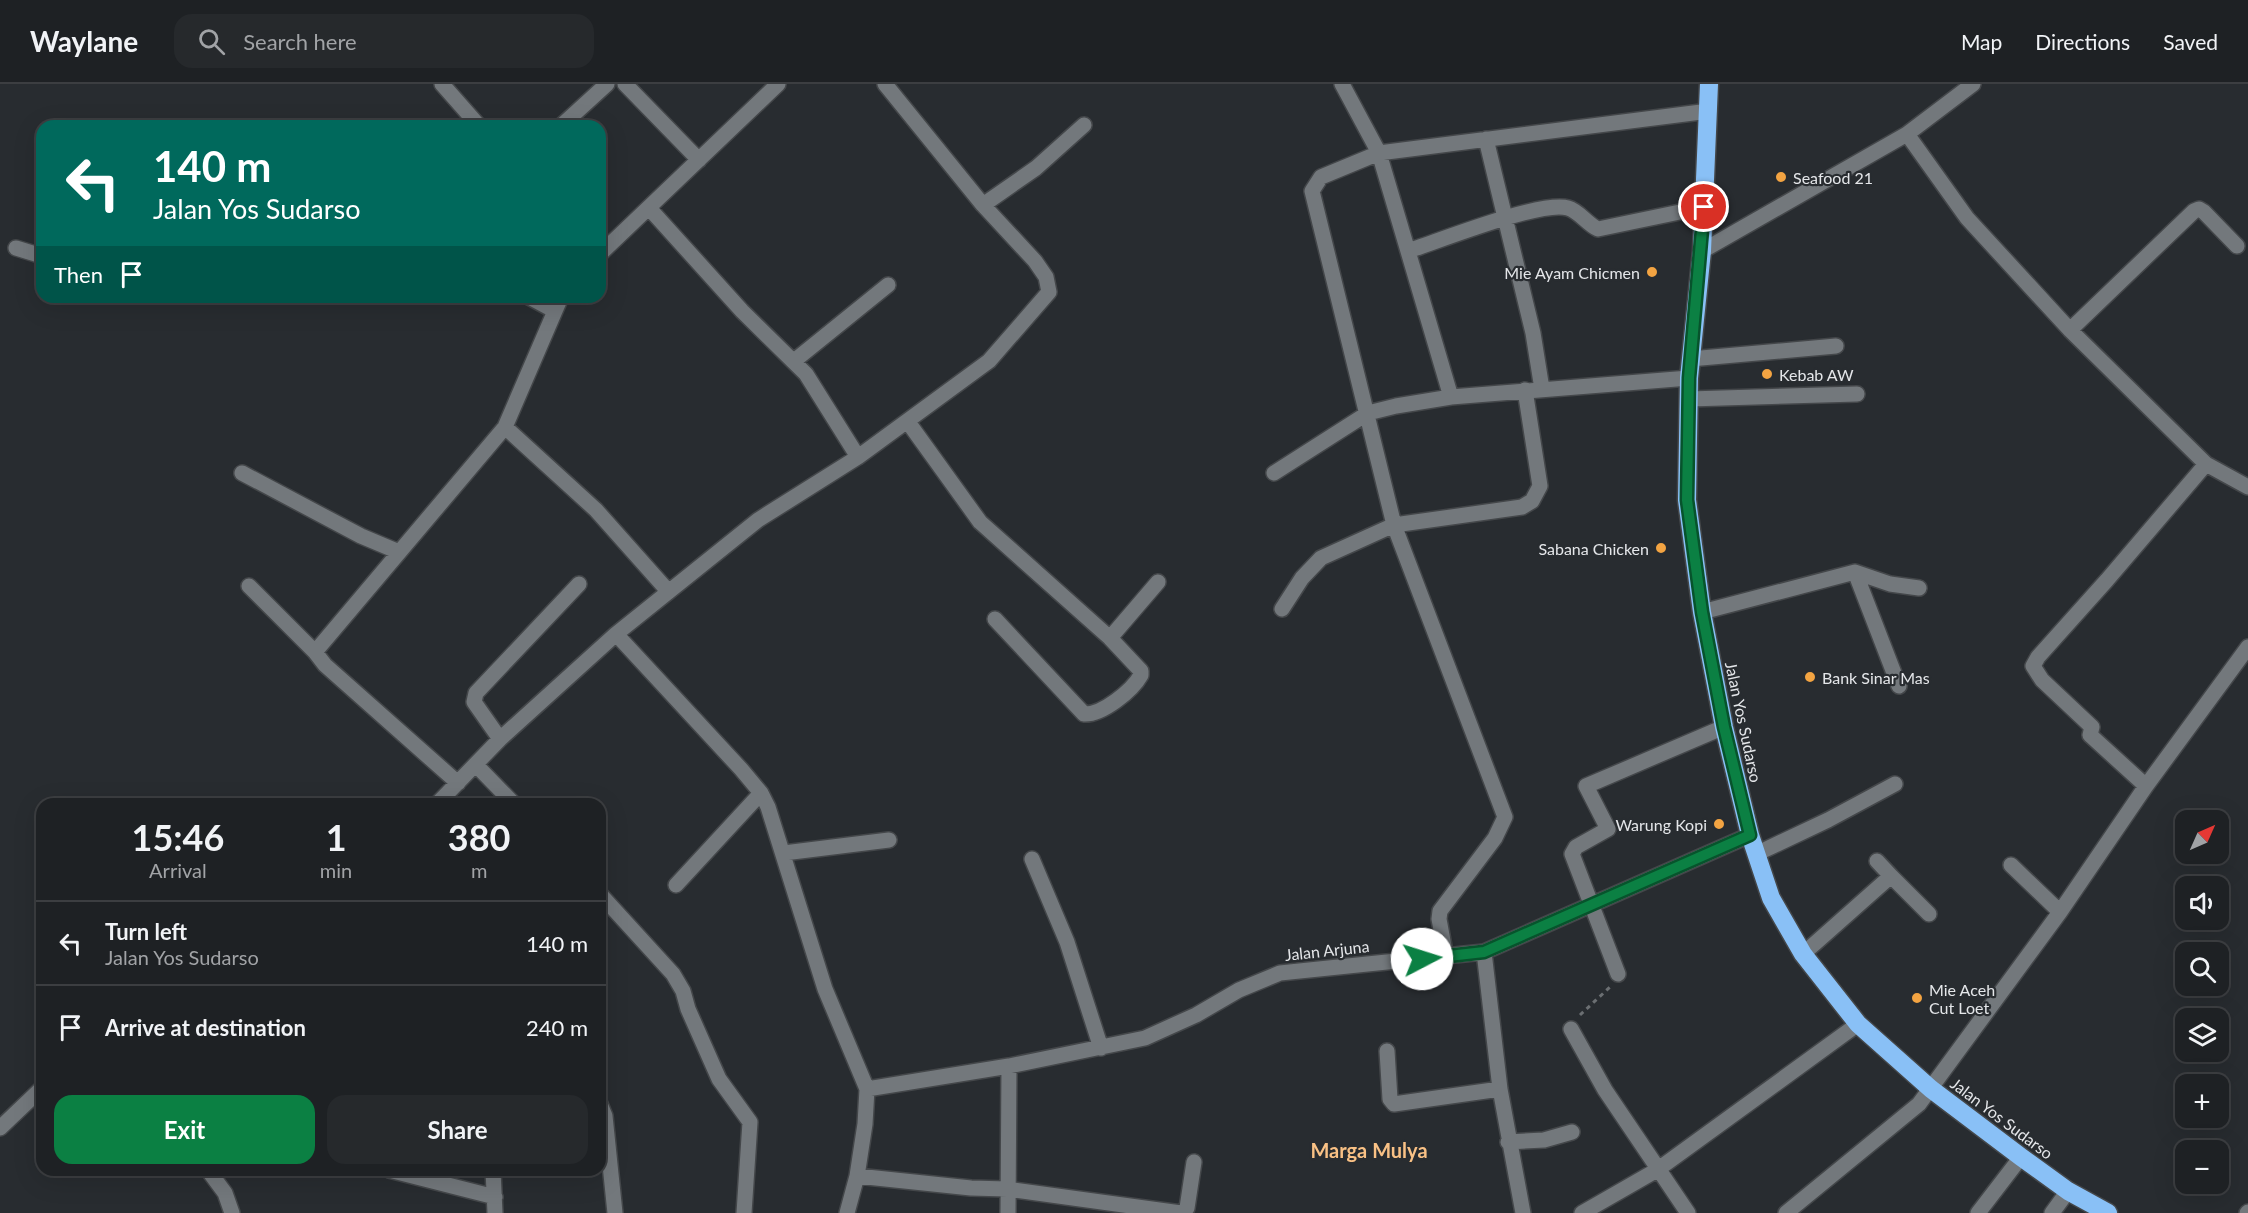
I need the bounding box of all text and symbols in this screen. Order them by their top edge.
search box [174,14,594,68]
text: Waylane [30,24,138,58]
icon: search [195,25,228,58]
text: Search here [243,28,357,55]
text: Map [1961,29,2002,54]
text: Directions [2035,29,2130,54]
text: Saved [2163,29,2218,54]
text: 140 m [153,141,271,191]
icon: left [54,144,132,222]
place label: Seafood 21 [1793,168,1873,187]
marker: Seafood 21 [1774,170,1788,184]
pin [1678,181,1729,232]
icon: arrive [1687,190,1720,223]
text: Jalan Yos Sudarso [153,192,361,225]
icon: arrive [115,258,148,291]
text: Then [54,261,103,288]
place label: Mie Ayam Chicmen [1504,263,1640,282]
marker: Mie Ayam Chicmen [1645,265,1659,279]
place label: Kebab AW [1779,365,1854,384]
marker: Kebab AW [1760,367,1774,381]
place label: Sabana Chicken [1538,539,1649,558]
marker: Sabana Chicken [1654,541,1668,555]
street label: Jalan Yos Sudarso [1722,660,1766,784]
place label: Bank Sinar Mas [1822,668,1930,687]
marker: Bank Sinar Mas [1803,670,1817,684]
north arrow [2175,810,2229,864]
map controls [2175,810,2229,1194]
text: 15:46 [132,815,224,859]
text: 1 [326,815,347,859]
text: 380 [448,815,510,859]
place label: Warung Kopi [1615,815,1707,834]
marker: Warung Kopi [1712,817,1726,831]
text: Arrival [149,858,207,882]
text: min [320,858,352,882]
text: m [471,858,487,882]
button: sound [2175,876,2229,930]
text: Turn left [105,918,187,945]
icon: left [54,927,87,960]
position arrow [1390,927,1454,991]
text: 140 m [526,930,588,957]
street label: Jalan Arjuna [1284,936,1370,964]
button: search [2175,942,2229,996]
text: Jalan Yos Sudarso [105,945,259,969]
place label: Mie Aceh Cut Loet [1929,980,1995,1017]
marker: Mie Aceh Cut Loet [1910,991,1924,1005]
button: layers [2175,1008,2229,1062]
icon: arrive [54,1011,87,1044]
text: Arrive at destination [105,1014,306,1041]
text: 240 m [526,1014,588,1041]
street label: Jalan Yos Sudarso [1947,1073,2057,1163]
button: + [2175,1074,2229,1128]
button: Exit [54,1095,315,1164]
button: Share [327,1095,588,1164]
district label: Marga Mulya [1310,1138,1428,1162]
button: − [2175,1140,2229,1194]

